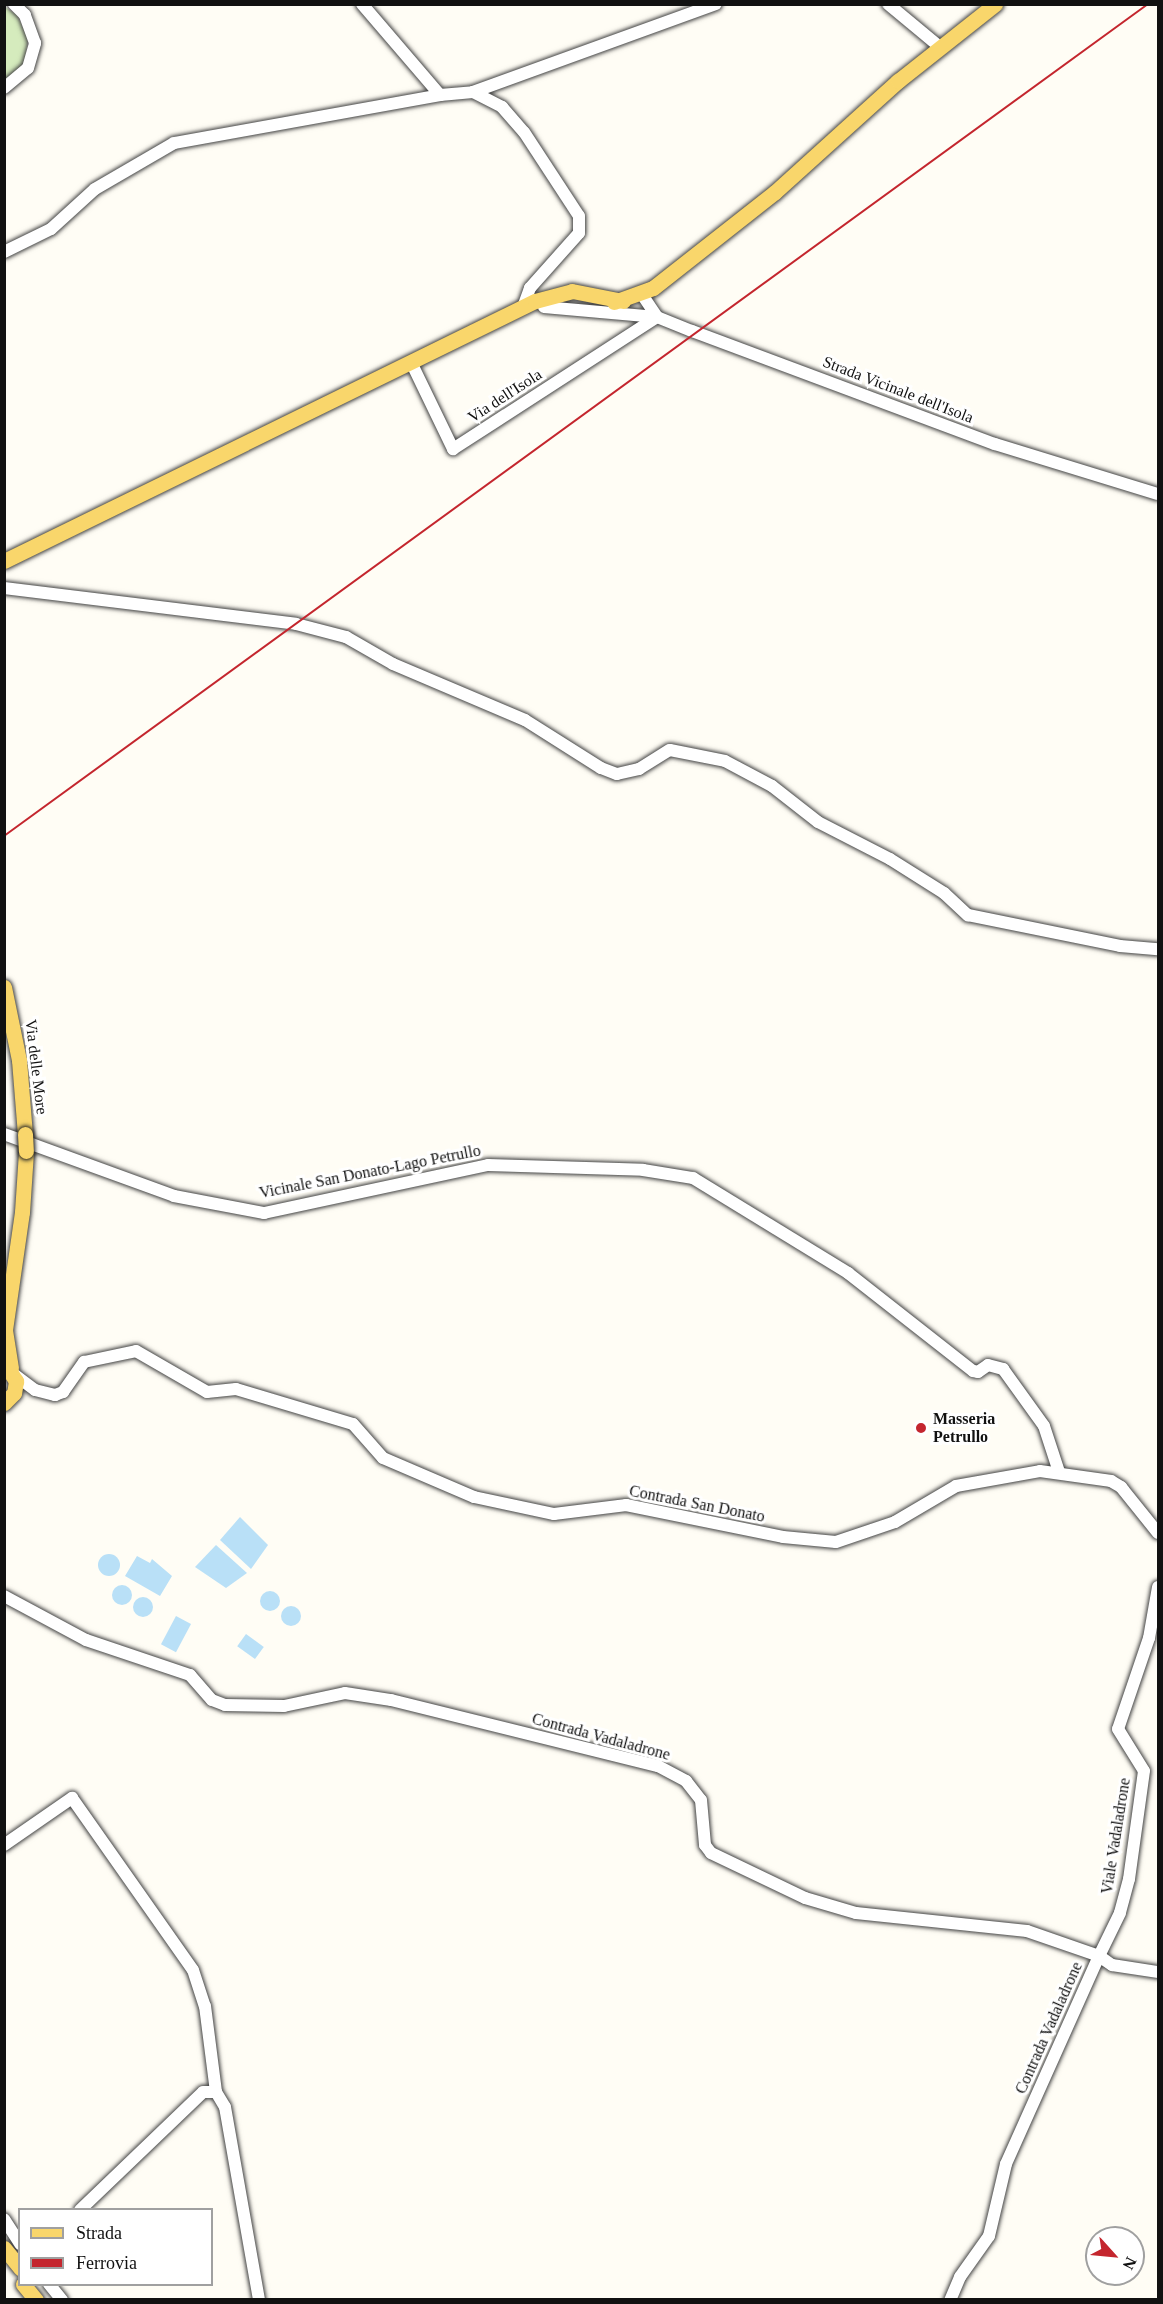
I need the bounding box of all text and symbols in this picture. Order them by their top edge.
street label: Strada Vicinale dell'Isola [820,352,976,428]
street label: Via dell'Isola [464,365,546,427]
street label: Via delle More [21,1018,51,1116]
street label: Vicinale San Donato-Lago Petrullo [258,1141,482,1203]
place label: Masseria Petrullo [933,1409,995,1447]
marker: Masseria Petrullo [914,1421,928,1435]
street label: Contrada San Donato [628,1481,766,1527]
street label: Contrada Vadaladrone [530,1709,672,1765]
street label: Viale Vadaladrone [1097,1776,1135,1896]
street label: Contrada Vadaladrone [1011,1959,1087,2097]
legend [18,2208,213,2286]
text: Strada [76,2223,122,2243]
north arrow [1085,2226,1145,2286]
text: Ferrovia [76,2253,137,2273]
text: N [1120,2254,1140,2273]

